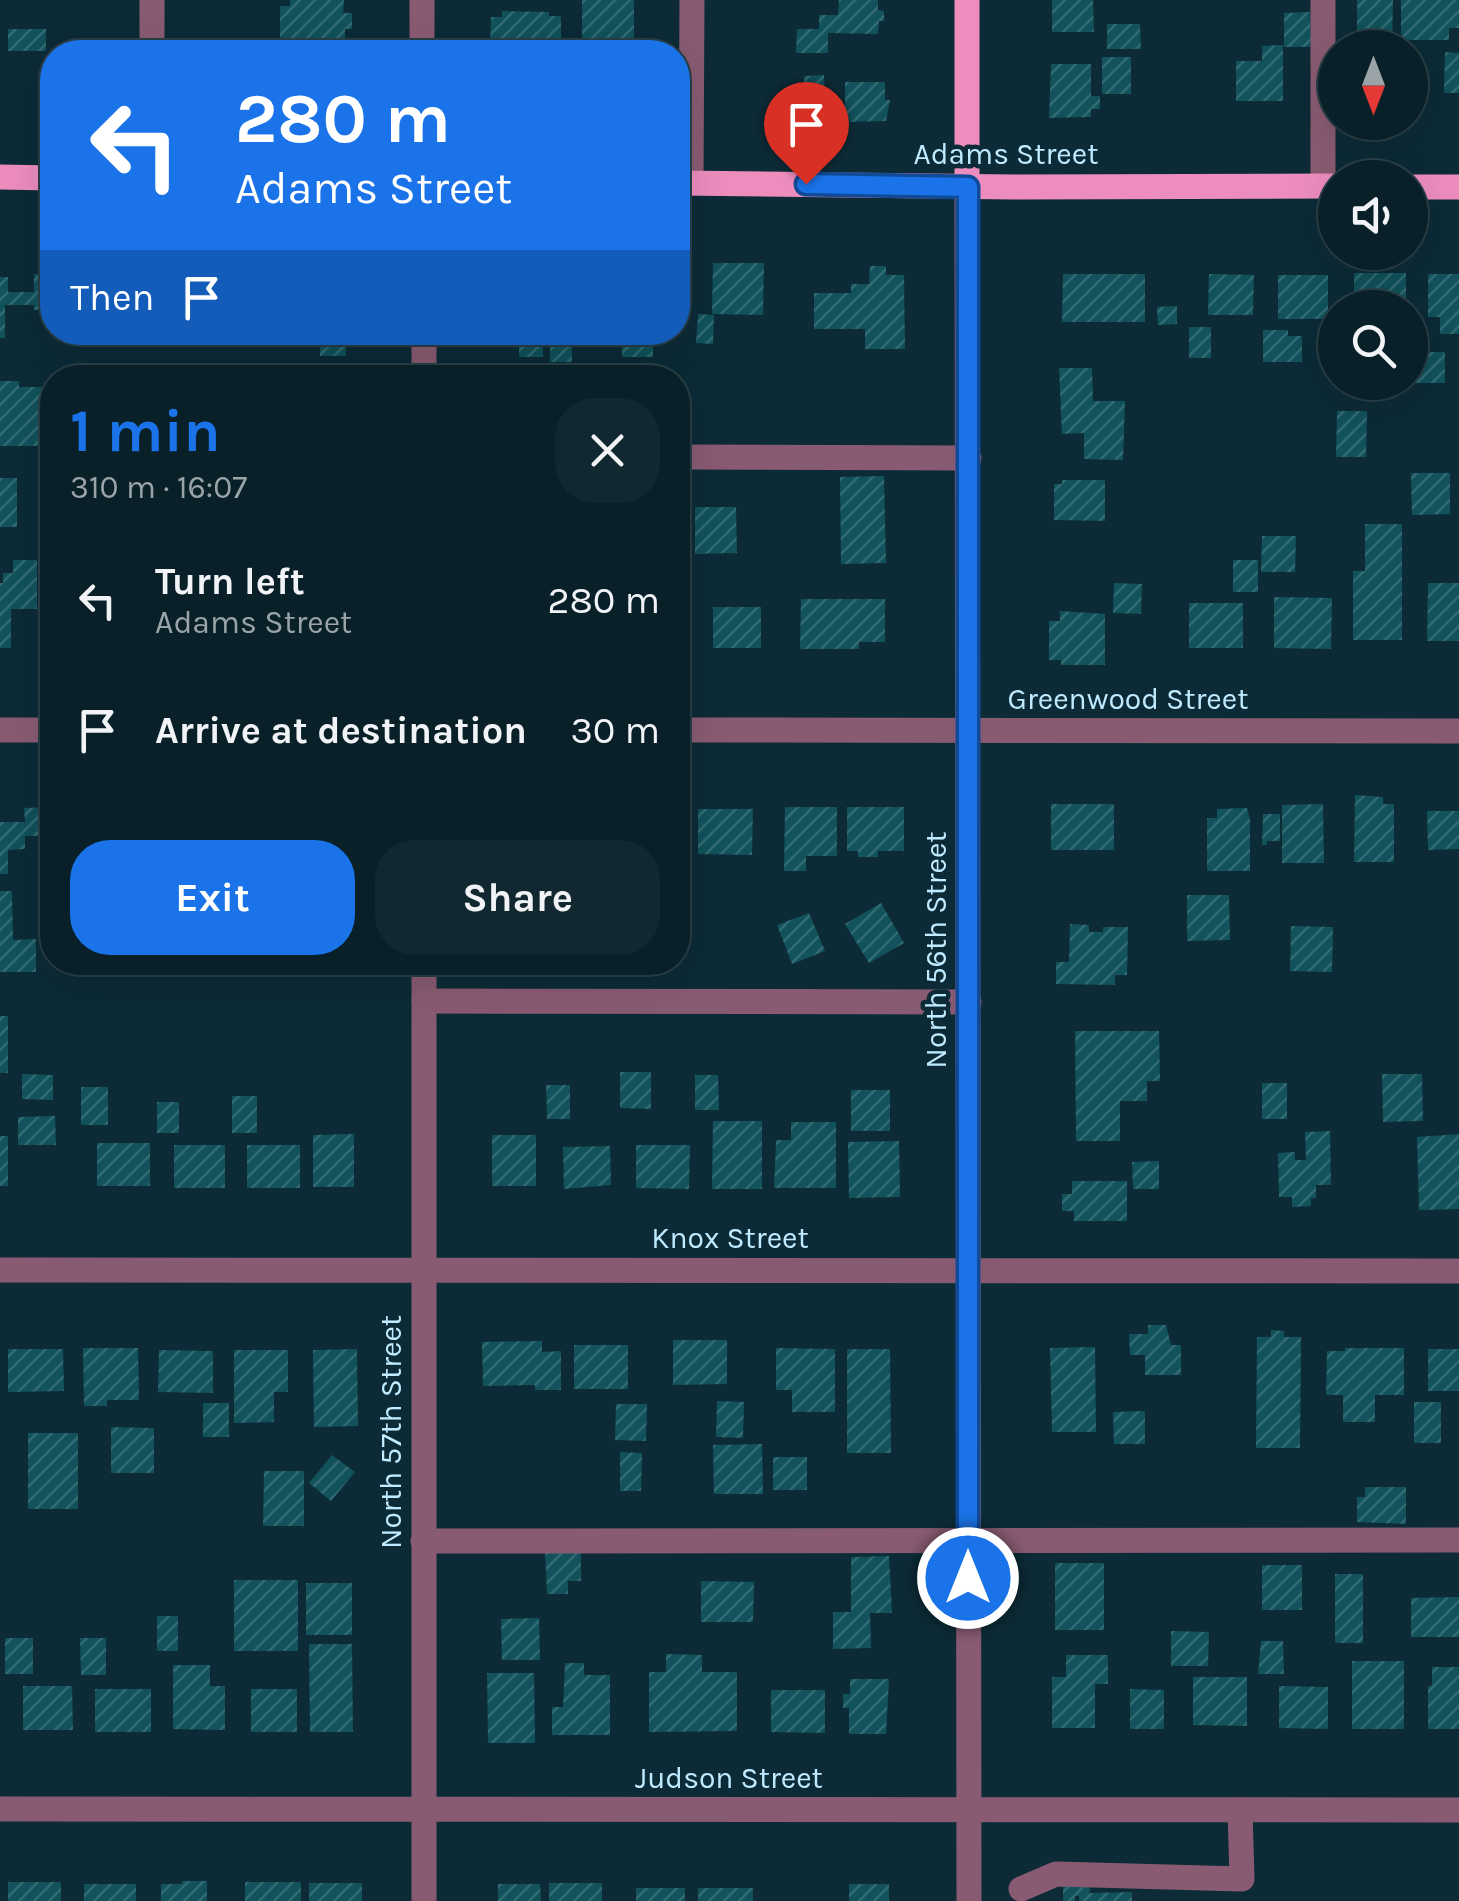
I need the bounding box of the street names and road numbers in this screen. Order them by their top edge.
street label: Adams Street [914,136,1098,172]
street label: Greenwood Street [1008,681,1248,717]
street label: North 56th Street [918,831,954,1069]
street label: Knox Street [651,1220,809,1256]
street label: North 57th Street [373,1315,409,1549]
street label: Judson Street [635,1760,823,1796]

